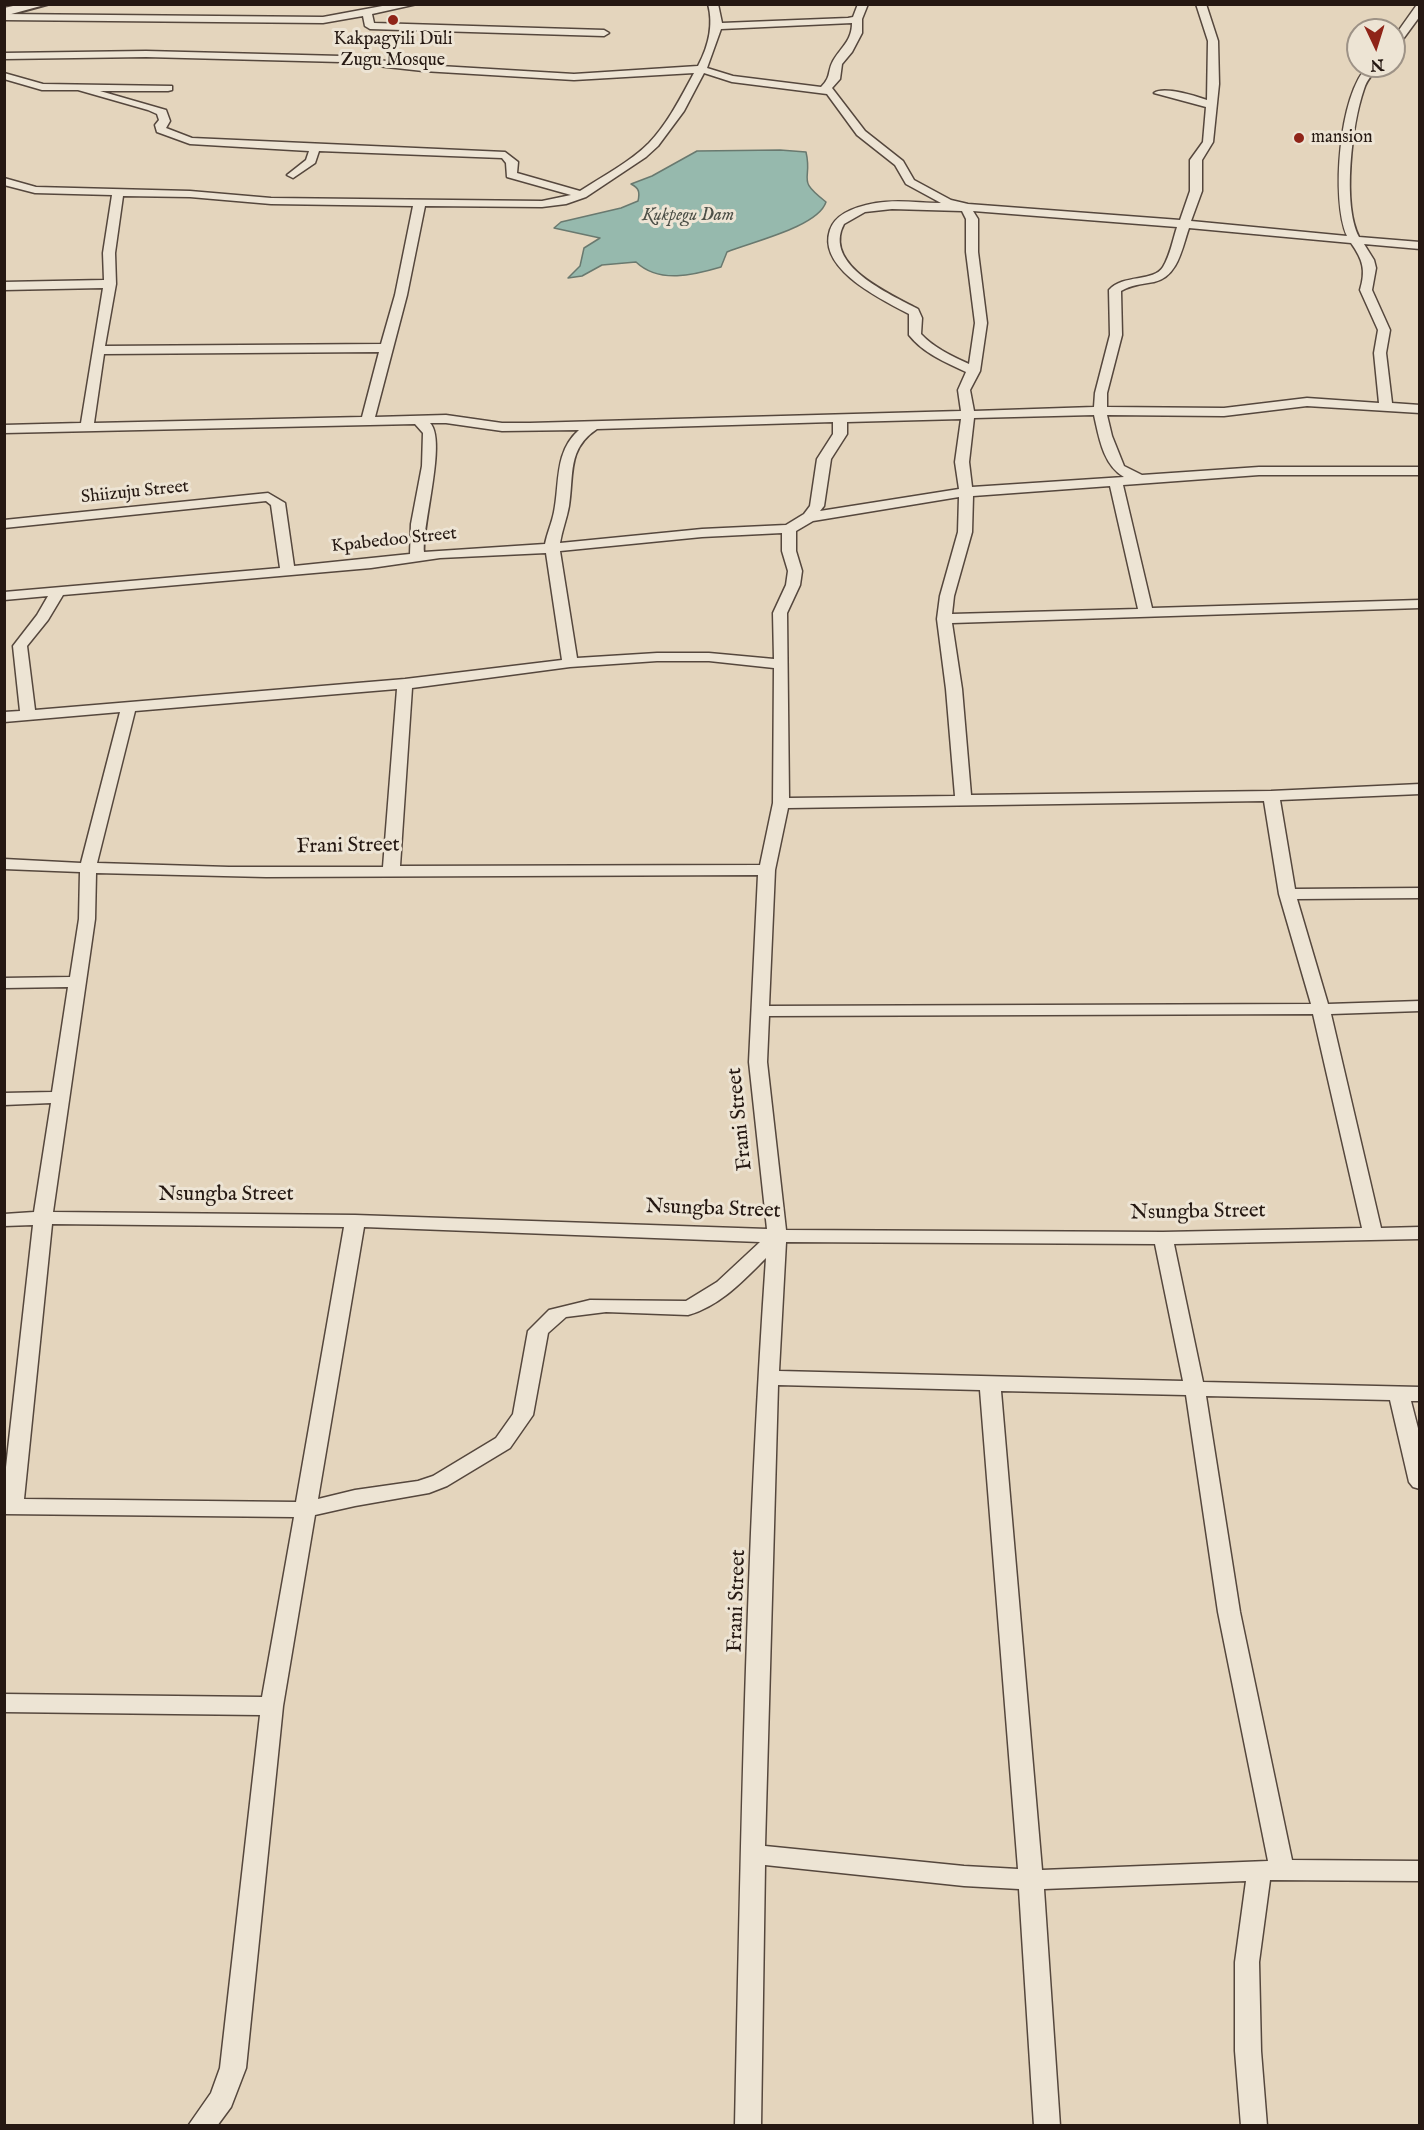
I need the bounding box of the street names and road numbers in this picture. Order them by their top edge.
street label: Shiizuju Street [80,477,190,509]
street label: Kpabedoo Street [330,524,458,558]
street label: Frani Street [296,833,400,861]
street label: Frani Street [723,1066,759,1172]
street label: Nsungba Street [158,1183,294,1209]
street label: Nsungba Street [645,1195,781,1225]
street label: Nsungba Street [1130,1199,1266,1227]
street label: Frani Street [724,1549,752,1653]

